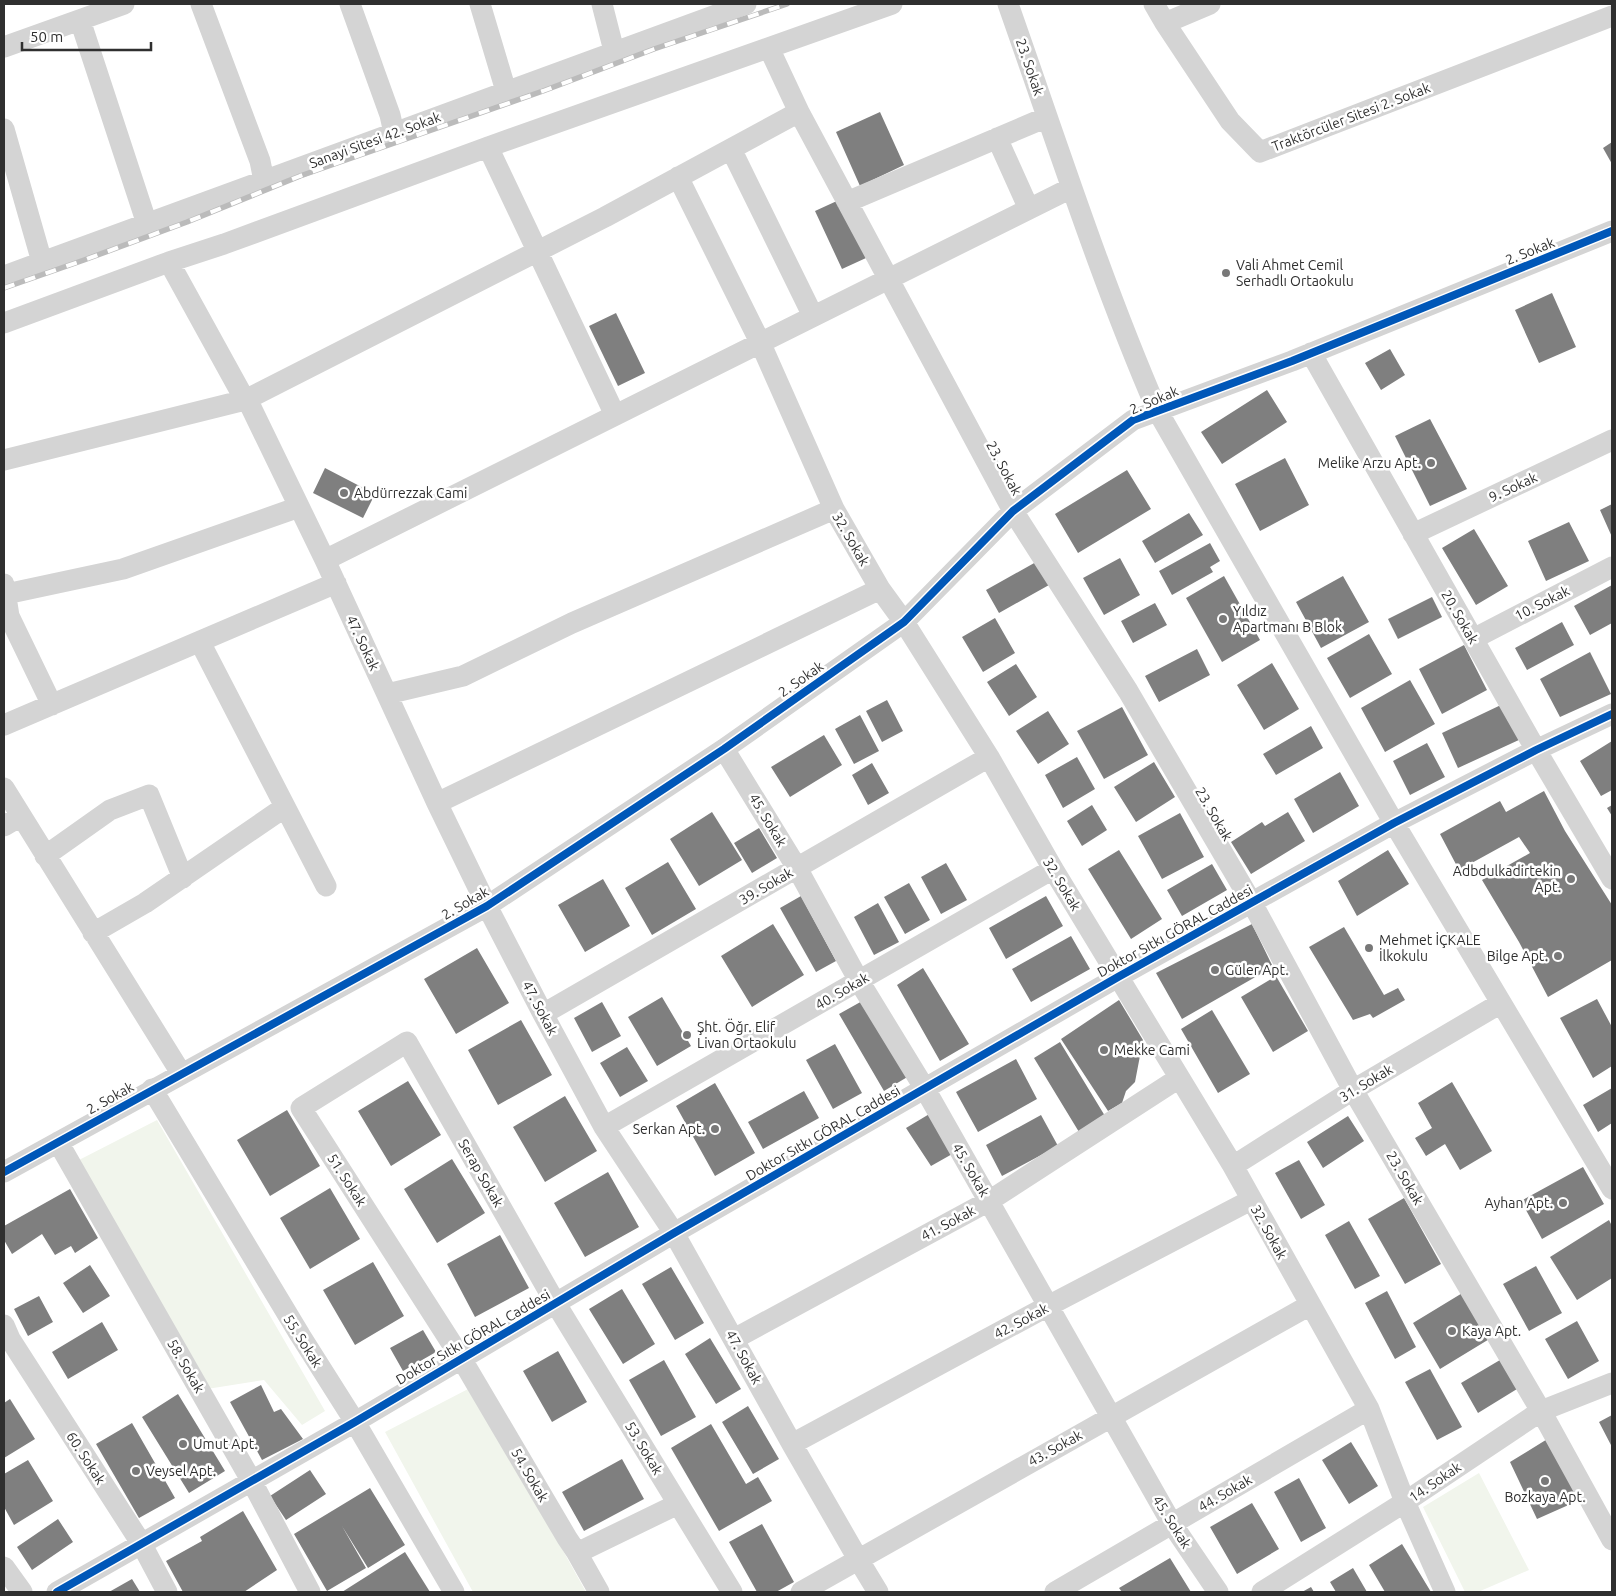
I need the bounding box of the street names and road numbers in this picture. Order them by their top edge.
street label: 23. Sokak [1013,36,1047,98]
street label: Traktörcüler Sitesi 2. Sokak [1270,79,1432,155]
street label: Sanayi Sitesi 42. Sokak [307,109,443,171]
street label: 2. Sokak [1503,234,1557,268]
street label: 2. Sokak [1127,383,1181,417]
street label: 23. Sokak [983,438,1025,498]
street label: 9. Sokak [1486,469,1540,505]
street label: 32. Sokak [829,509,873,569]
street label: 10. Sokak [1512,582,1572,624]
street label: 20. Sokak [1438,587,1482,647]
street label: 47. Sokak [343,613,383,673]
street label: 2. Sokak [775,658,827,700]
street label: 23. Sokak [1192,784,1236,844]
street label: 45. Sokak [746,790,790,850]
street label: 32. Sokak [1040,854,1084,914]
street label: 39. Sokak [736,864,796,908]
street label: Doktor Sıtkı GÖRAL Caddesi [1094,881,1256,980]
street label: 2. Sokak [439,883,491,923]
street label: 40. Sokak [812,969,872,1013]
street label: 47. Sokak [519,978,561,1038]
street label: 31. Sokak [1336,1061,1396,1105]
street label: 2. Sokak [84,1079,136,1117]
street label: Doktor Sıtkı GÖRAL Caddesi [743,1081,903,1184]
street label: Serap Sokak [455,1136,507,1210]
street label: 45. Sokak [949,1140,993,1200]
street label: 23. Sokak [1383,1148,1427,1208]
street label: 51. Sokak [324,1151,370,1209]
street label: 41. Sokak [918,1202,978,1244]
street label: 32. Sokak [1248,1202,1290,1262]
street label: Doktor Sıtkı GÖRAL Caddesi [393,1285,553,1388]
street label: 42. Sokak [991,1300,1051,1342]
street label: 55. Sokak [281,1312,325,1370]
street label: 47. Sokak [723,1327,765,1387]
street label: 58. Sokak [164,1336,208,1396]
street label: 53. Sokak [622,1418,666,1478]
street label: 43. Sokak [1025,1427,1085,1469]
street label: 60. Sokak [63,1429,109,1487]
street label: 54. Sokak [508,1445,552,1505]
street label: 14. Sokak [1406,1459,1464,1505]
street label: 44. Sokak [1195,1471,1255,1515]
street label: 45. Sokak [1150,1493,1194,1551]

